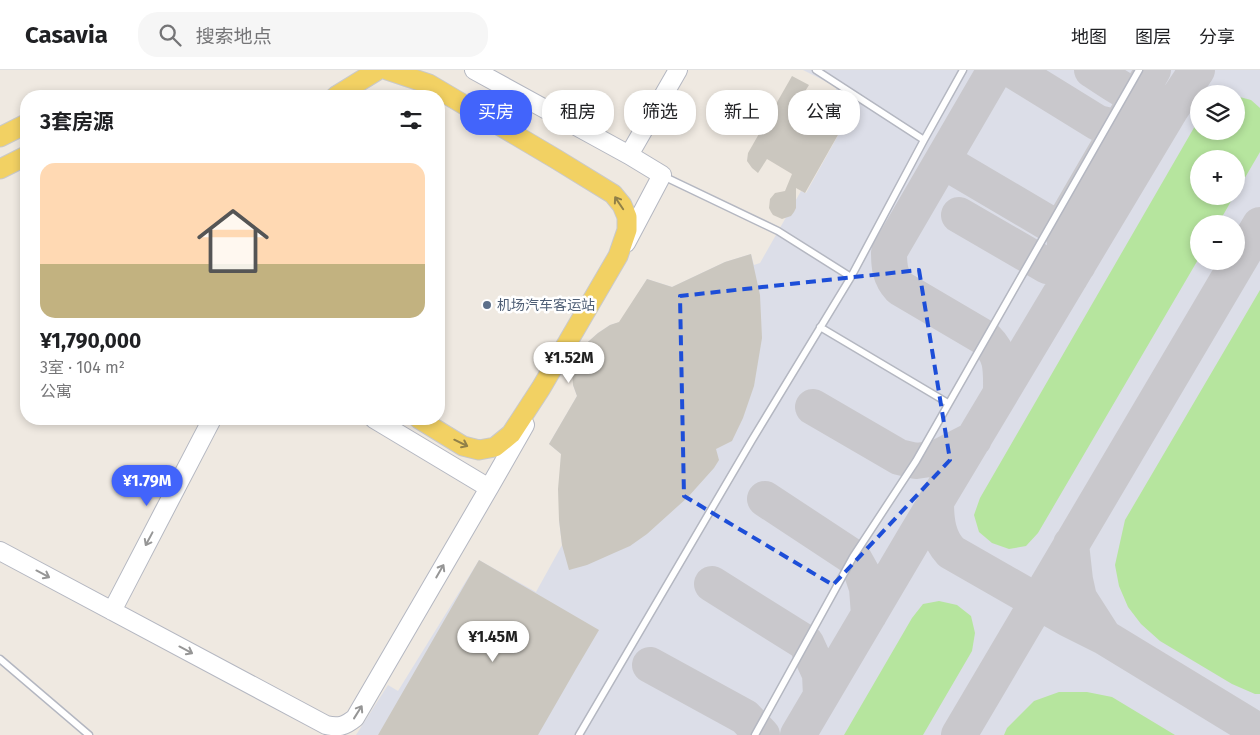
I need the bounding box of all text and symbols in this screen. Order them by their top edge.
search box [138,12,488,57]
text: Casavia [25,21,108,49]
icon: search [156,21,184,49]
text: 搜索地点 [196,25,272,48]
text: 地图 [1071,26,1107,48]
text: 图层 [1135,26,1171,48]
text: 分享 [1199,26,1235,48]
map controls [1190,85,1245,270]
button: layers [1190,85,1245,140]
chip: 买房 [460,90,532,135]
chip: 租房 [542,90,614,135]
chip: 筛选 [624,90,696,135]
chip: 新上 [706,90,778,135]
chip: 公寓 [788,90,860,135]
icon: filters [397,106,425,134]
text: 3套房源 [40,109,114,135]
button: + [1190,150,1245,205]
icon: home [188,196,278,286]
one-way arrow [614,197,624,211]
button: − [1190,215,1245,270]
place label: 机场汽车客运站 [497,297,595,314]
marker: 机场汽车客运站 [481,299,493,311]
text: ¥1,790,000 [40,328,141,354]
pin: ¥1.52M [528,342,610,384]
text: ¥1.52M [544,348,594,367]
text: 3室 · 104 m² [40,358,125,377]
text: 公寓 [40,382,72,401]
one-way arrow [453,439,468,449]
pin: ¥1.79M [106,464,188,507]
text: ¥1.79M [123,471,171,490]
one-way arrow [144,531,153,546]
one-way arrow [435,565,445,579]
one-way arrow [35,570,50,579]
pin: ¥1.45M [452,620,534,663]
text: ¥1.45M [468,627,518,646]
one-way arrow [179,646,193,656]
one-way arrow [354,705,364,719]

